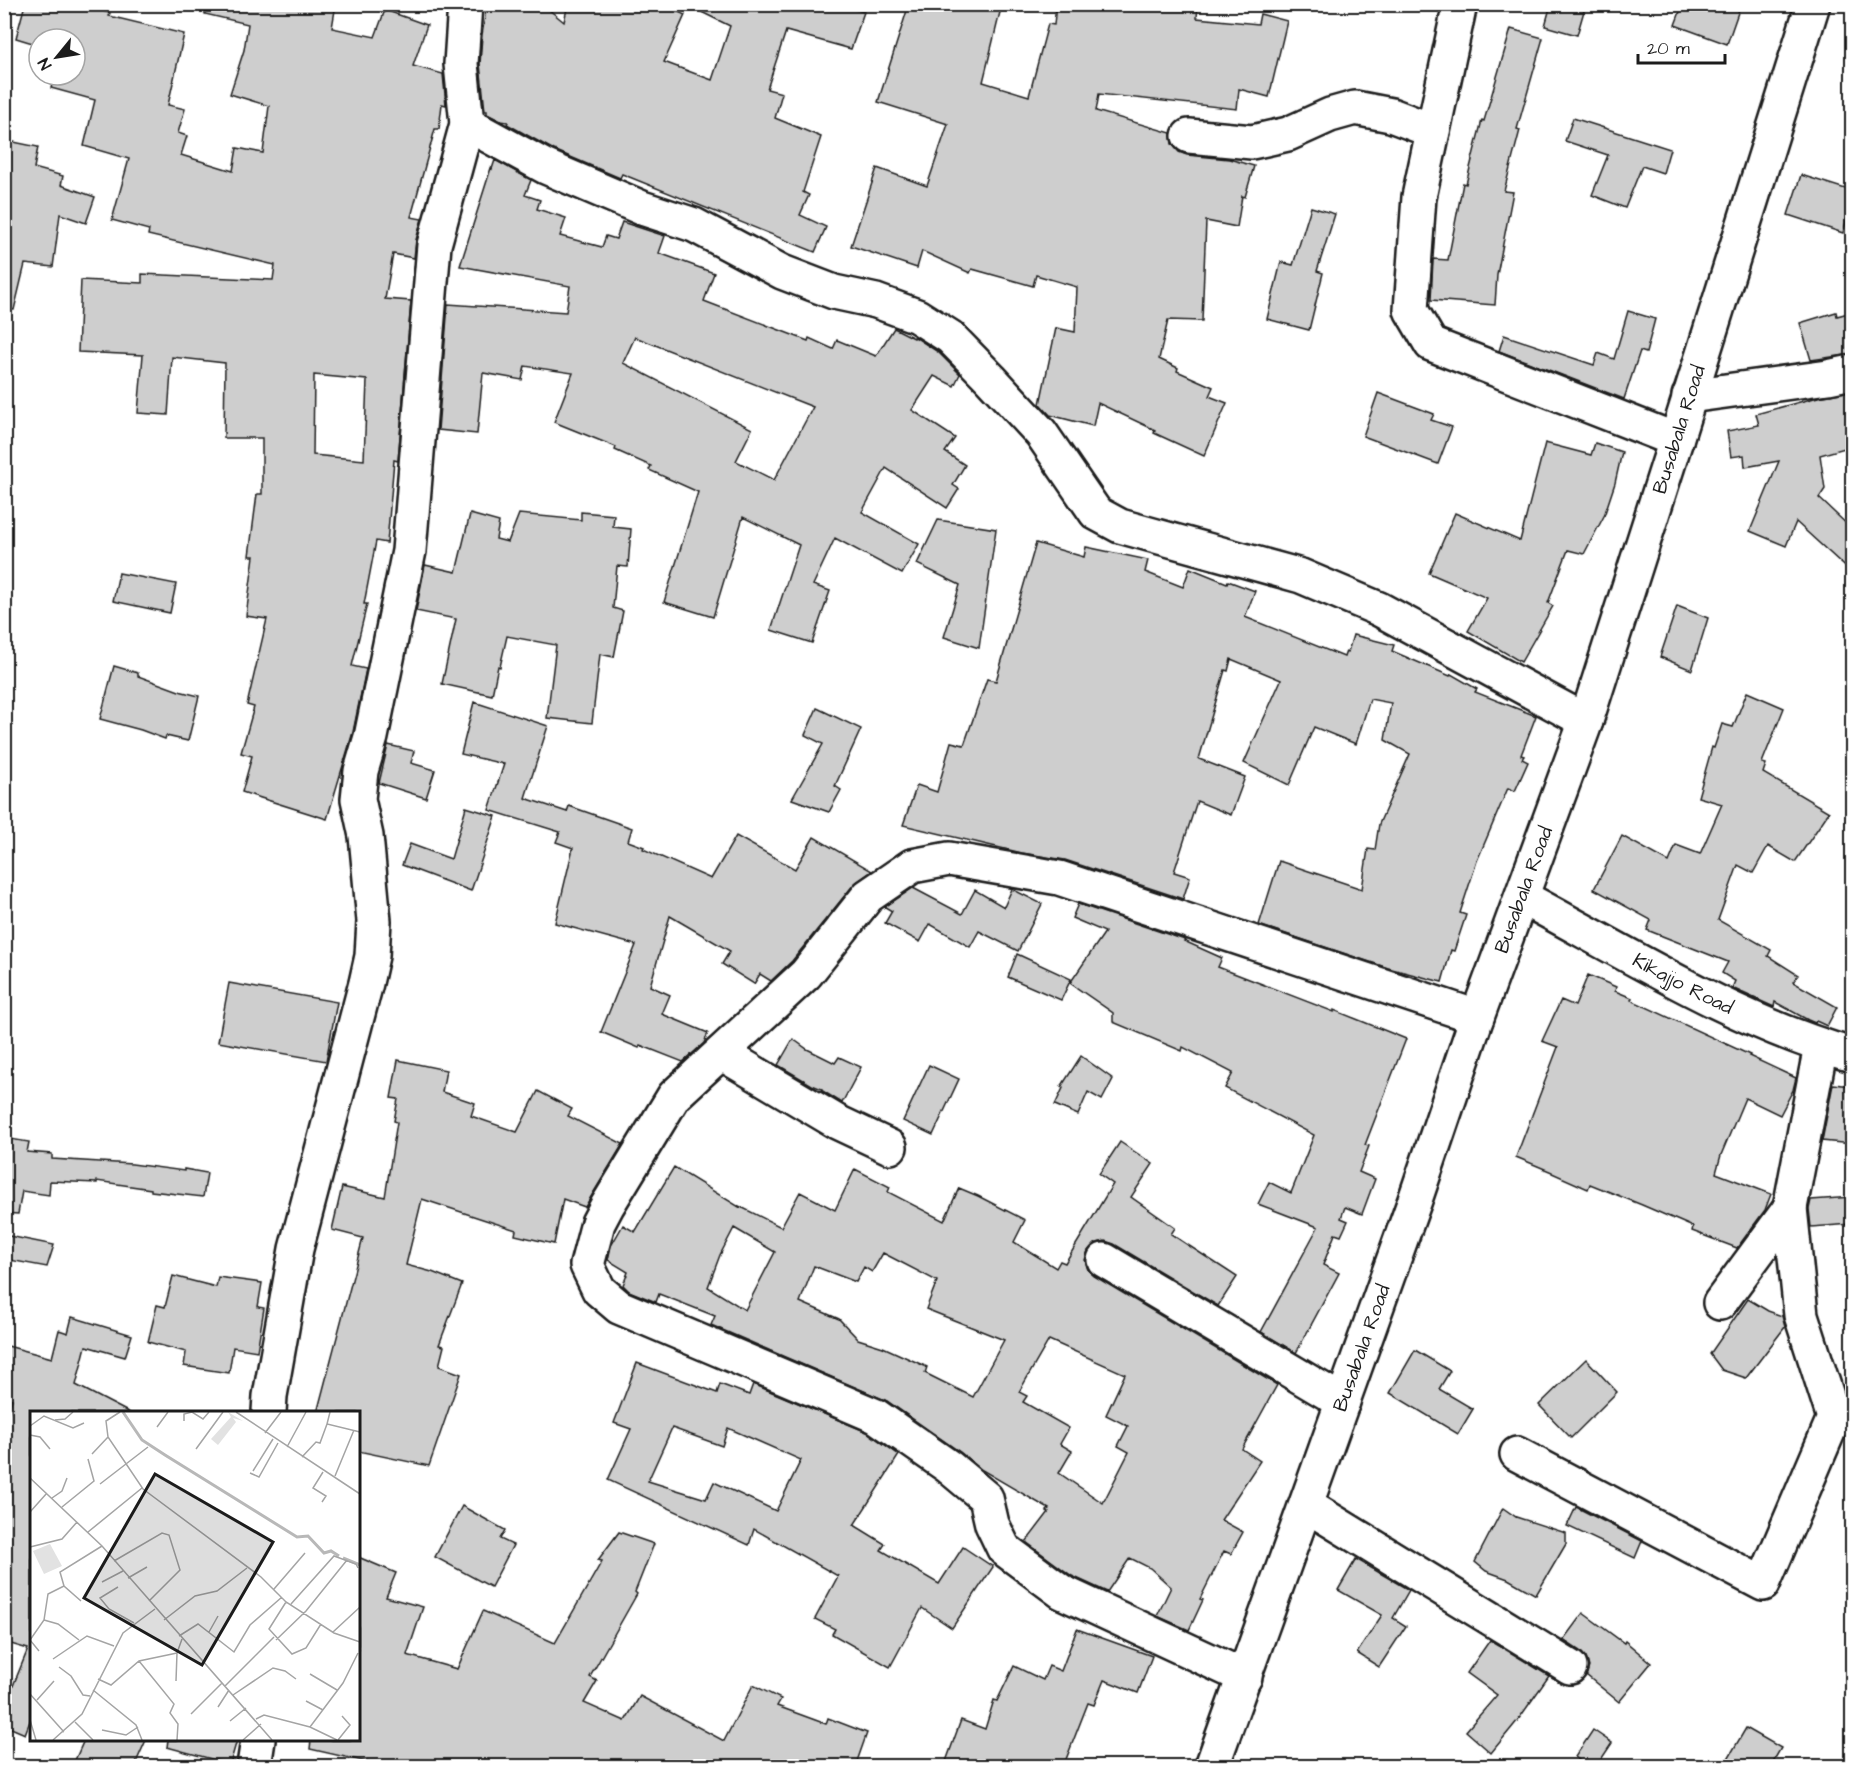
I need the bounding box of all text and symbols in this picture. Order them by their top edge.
north arrow [27,27,87,87]
scale bar [1638,27,1725,65]
text: 20 m [1647,36,1690,61]
text: N [33,54,57,74]
street label: Busabala Road [1646,362,1713,497]
street label: Busabala Road [1488,822,1560,957]
street label: Kikajjo Road [1627,947,1738,1022]
street label: Busabala Road [1326,1281,1398,1416]
inset map [30,1411,360,1741]

